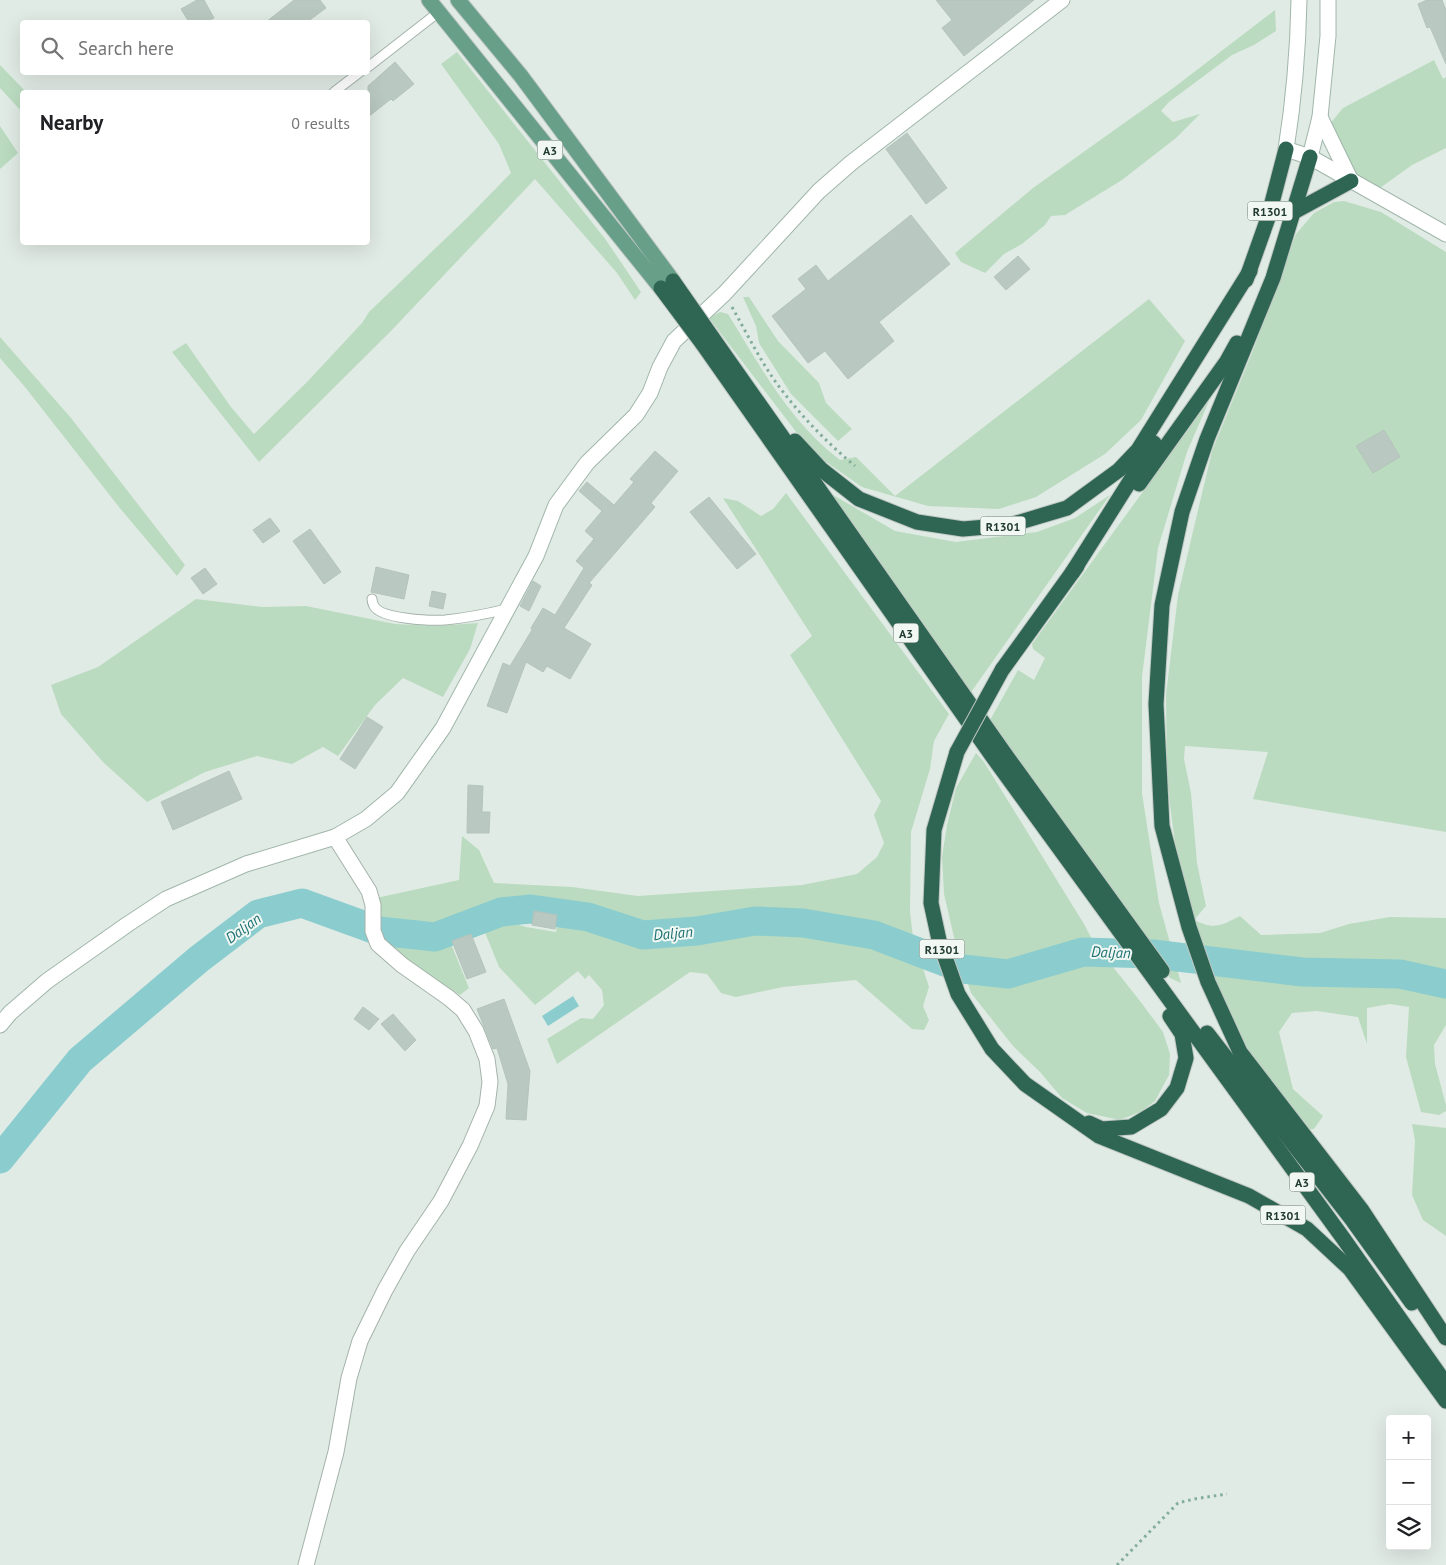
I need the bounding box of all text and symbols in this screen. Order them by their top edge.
search box [20,20,370,75]
icon: search [38,34,66,62]
text: Search here [78,36,174,60]
text: Nearby [40,109,103,136]
text: 0 results [291,113,350,133]
road number: A3 [538,140,562,160]
road number: R1301 [1248,202,1292,220]
road number: R1301 [980,516,1026,536]
road number: A3 [894,624,918,642]
water label: Daljan [221,909,265,947]
water label: Daljan [652,922,694,944]
road number: R1301 [920,940,964,959]
water label: Daljan [1091,942,1131,962]
road number: A3 [1290,1172,1314,1192]
road number: R1301 [1260,1206,1306,1224]
map controls [1386,1415,1431,1550]
button: + [1386,1415,1431,1460]
button: − [1386,1460,1431,1505]
button: layers [1386,1505,1431,1550]

